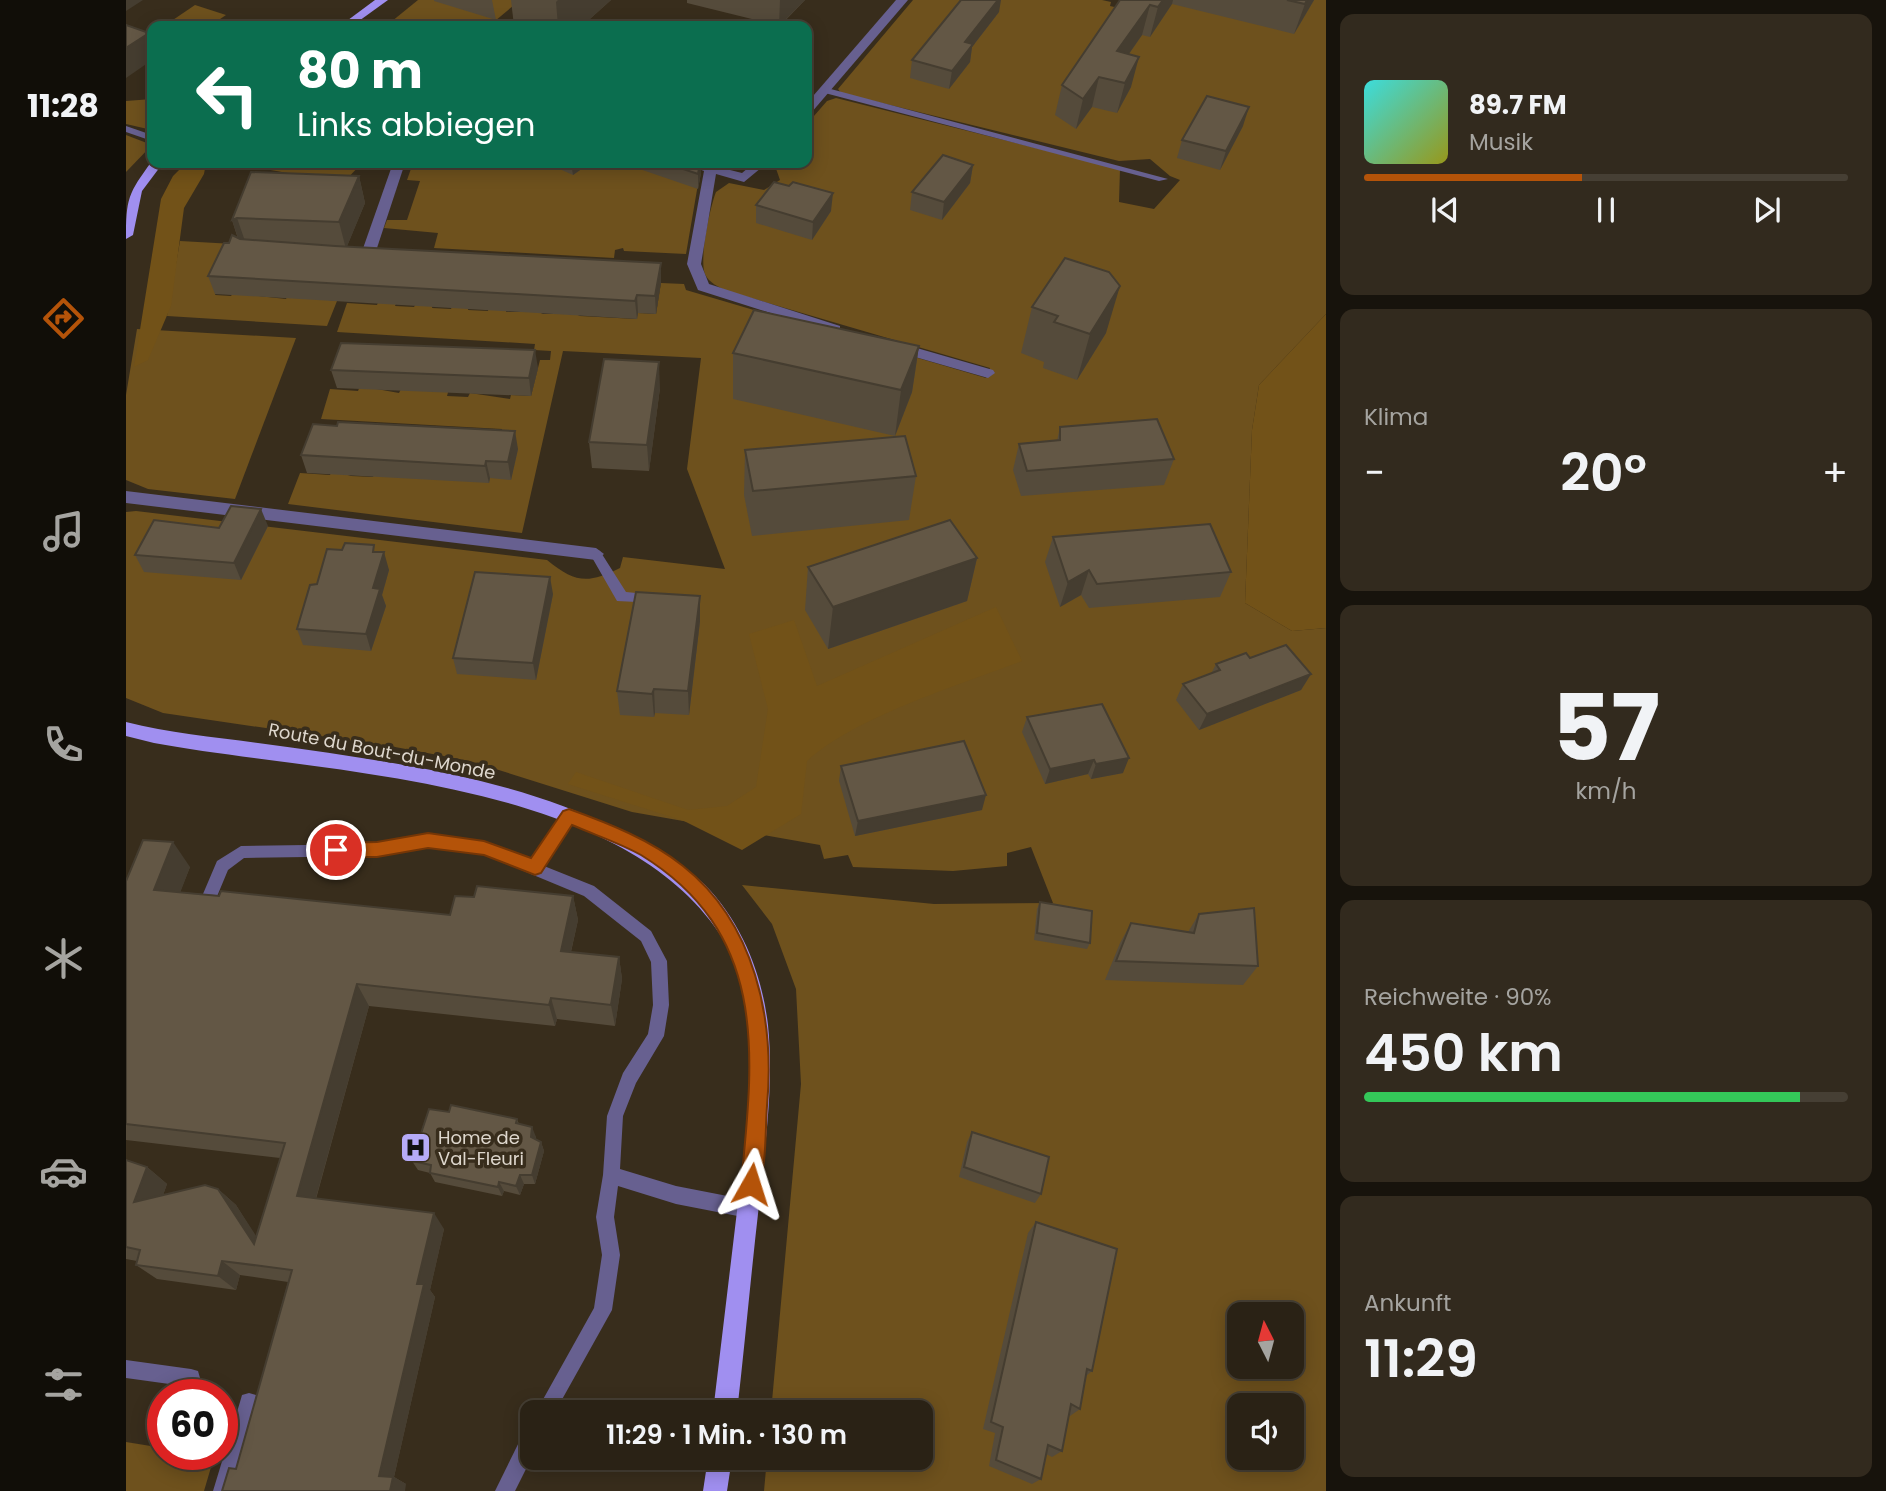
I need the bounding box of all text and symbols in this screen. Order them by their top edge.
text: 80 m [297,37,423,105]
icon: left [182,49,273,140]
text: 11:28 [27,83,99,128]
text: 89.7 FM [1469,87,1567,123]
text: Links abbiegen [297,102,535,147]
text: Musik [1469,126,1533,158]
icon: previous [1426,191,1464,229]
icon: pause [1587,191,1625,229]
icon: next [1748,191,1786,229]
icon: directions [39,294,88,343]
text: Klima [1364,401,1428,433]
text: 20° [1560,436,1647,509]
text: − [1364,446,1385,499]
text: + [1822,446,1848,499]
icon: music [39,507,88,556]
text: 57 [1552,664,1660,792]
street label: Route du Bout-du-Monde [266,717,498,785]
icon: phone [39,720,88,769]
text: km/h [1575,775,1637,807]
pin [306,820,366,880]
icon: arrive [317,831,355,869]
icon: climate [39,934,88,983]
text: Reichweite · 90% [1364,981,1552,1013]
text: 450 km [1364,1016,1563,1089]
place label: Home de Val-Fleuri [438,1125,524,1171]
hospital icon: Home de Val-Fleuri [398,1130,432,1164]
icon: car [39,1147,88,1196]
position arrow [714,1147,788,1221]
text: Ankunft [1364,1287,1451,1319]
north arrow [1227,1302,1304,1379]
map controls [1227,1302,1304,1470]
text: 11:29 [1364,1322,1478,1395]
icon: filters [39,1360,88,1409]
speed limit sign: 60 [147,1379,238,1470]
button: sound [1227,1393,1304,1470]
text: 11:29 · 1 Min. · 130 m [606,1417,847,1453]

